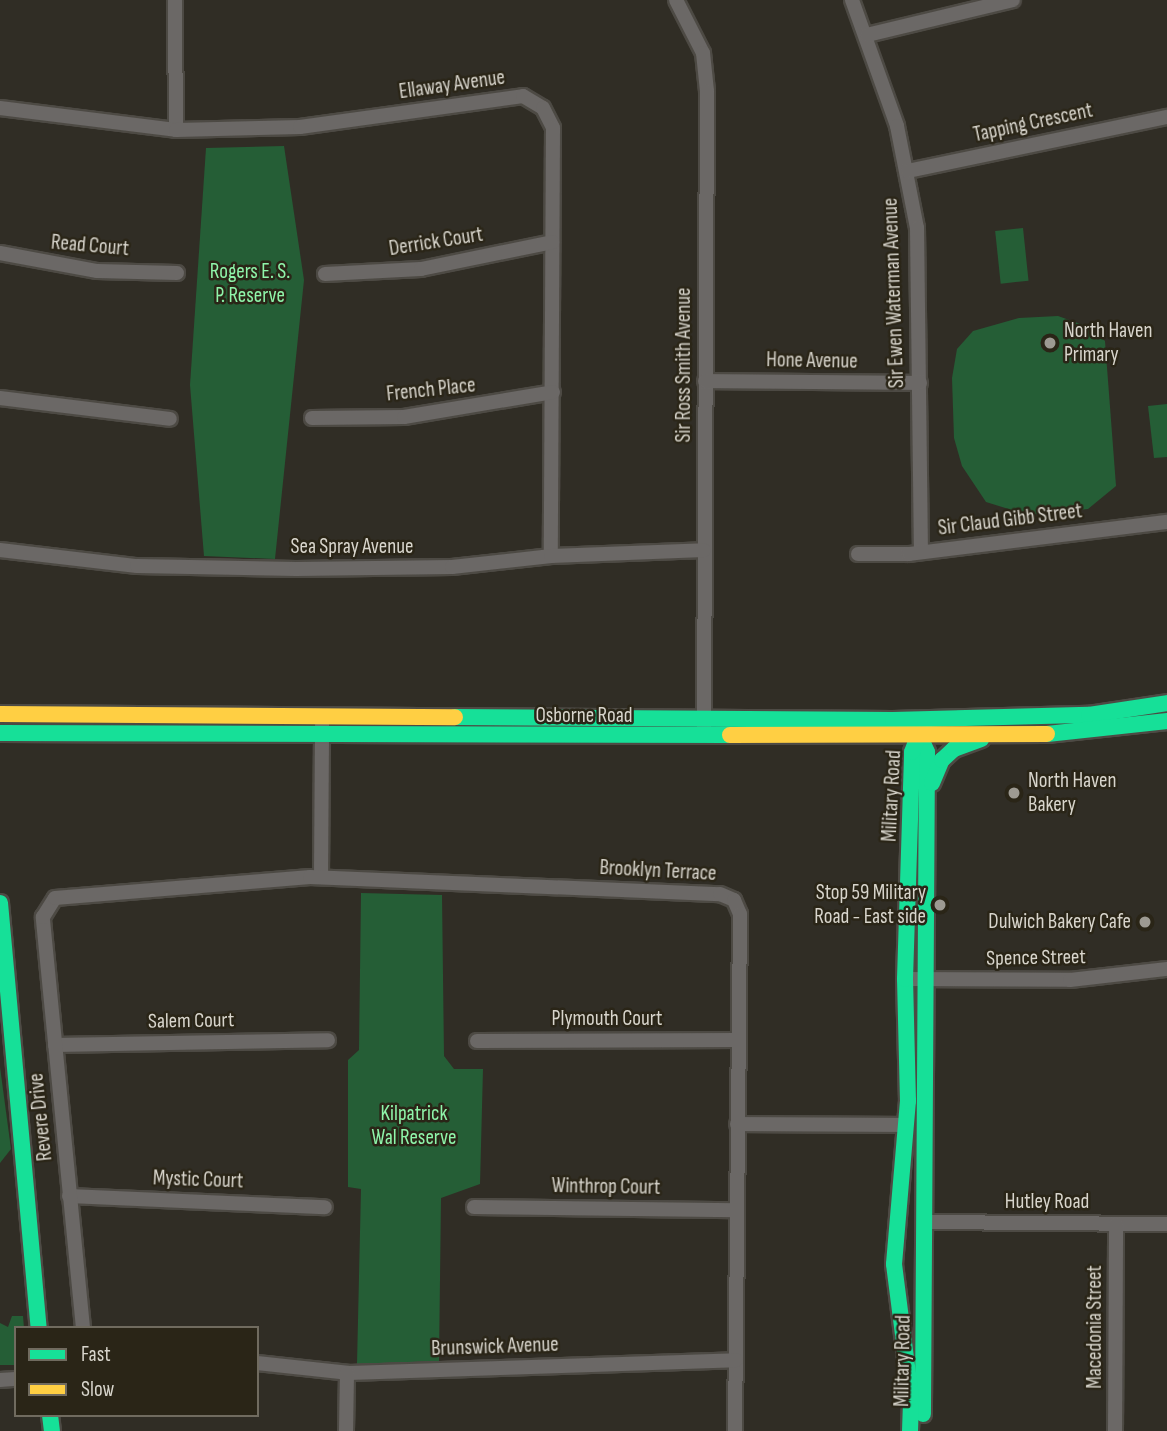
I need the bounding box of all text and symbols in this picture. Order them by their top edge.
street label: Ellaway Avenue [397,65,507,105]
street label: Tapping Crescent [971,98,1095,148]
street label: Sir Ewen Waterman Avenue [878,197,910,389]
street label: Derrick Court [387,222,485,262]
street label: Read Court [50,230,130,262]
park label: Rogers E. S. P. Reserve [210,259,290,309]
street label: Sir Ross Smith Avenue [671,287,697,443]
place label: North Haven Primary [1064,318,1152,368]
marker: North Haven Primary [1042,335,1058,351]
street label: Hone Avenue [766,348,858,374]
street label: French Place [385,373,477,407]
street label: Sir Claud Gibb Street [937,499,1083,541]
street label: Sea Spray Avenue [291,534,413,560]
street label: Osborne Road [535,703,633,729]
street label: Military Road [877,750,907,842]
place label: North Haven Bakery [1028,768,1116,818]
marker: North Haven Bakery [1006,785,1022,801]
street label: Brooklyn Terrace [599,855,717,887]
place label: Stop 59 Military Road - East side [814,880,926,930]
marker: Stop 59 Military Road - East side [932,897,948,913]
place label: Dulwich Bakery Cafe [988,909,1131,935]
marker: Dulwich Bakery Cafe [1137,914,1153,930]
street label: Spence Street [986,945,1086,971]
street label: Plymouth Court [552,1006,662,1032]
street label: Salem Court [148,1008,234,1034]
street label: Revere Drive [24,1072,58,1162]
park label: Kilpatrick Wal Reserve [372,1101,456,1151]
street label: Mystic Court [152,1166,244,1194]
street label: Winthrop Court [551,1173,661,1201]
street label: Hutley Road [1005,1189,1089,1215]
street label: Macedonia Street [1082,1265,1108,1389]
street label: Military Road [890,1315,916,1407]
legend [14,1326,259,1417]
street label: Brunswick Avenue [431,1332,559,1362]
text: Fast [81,1342,111,1367]
text: Slow [81,1377,114,1402]

